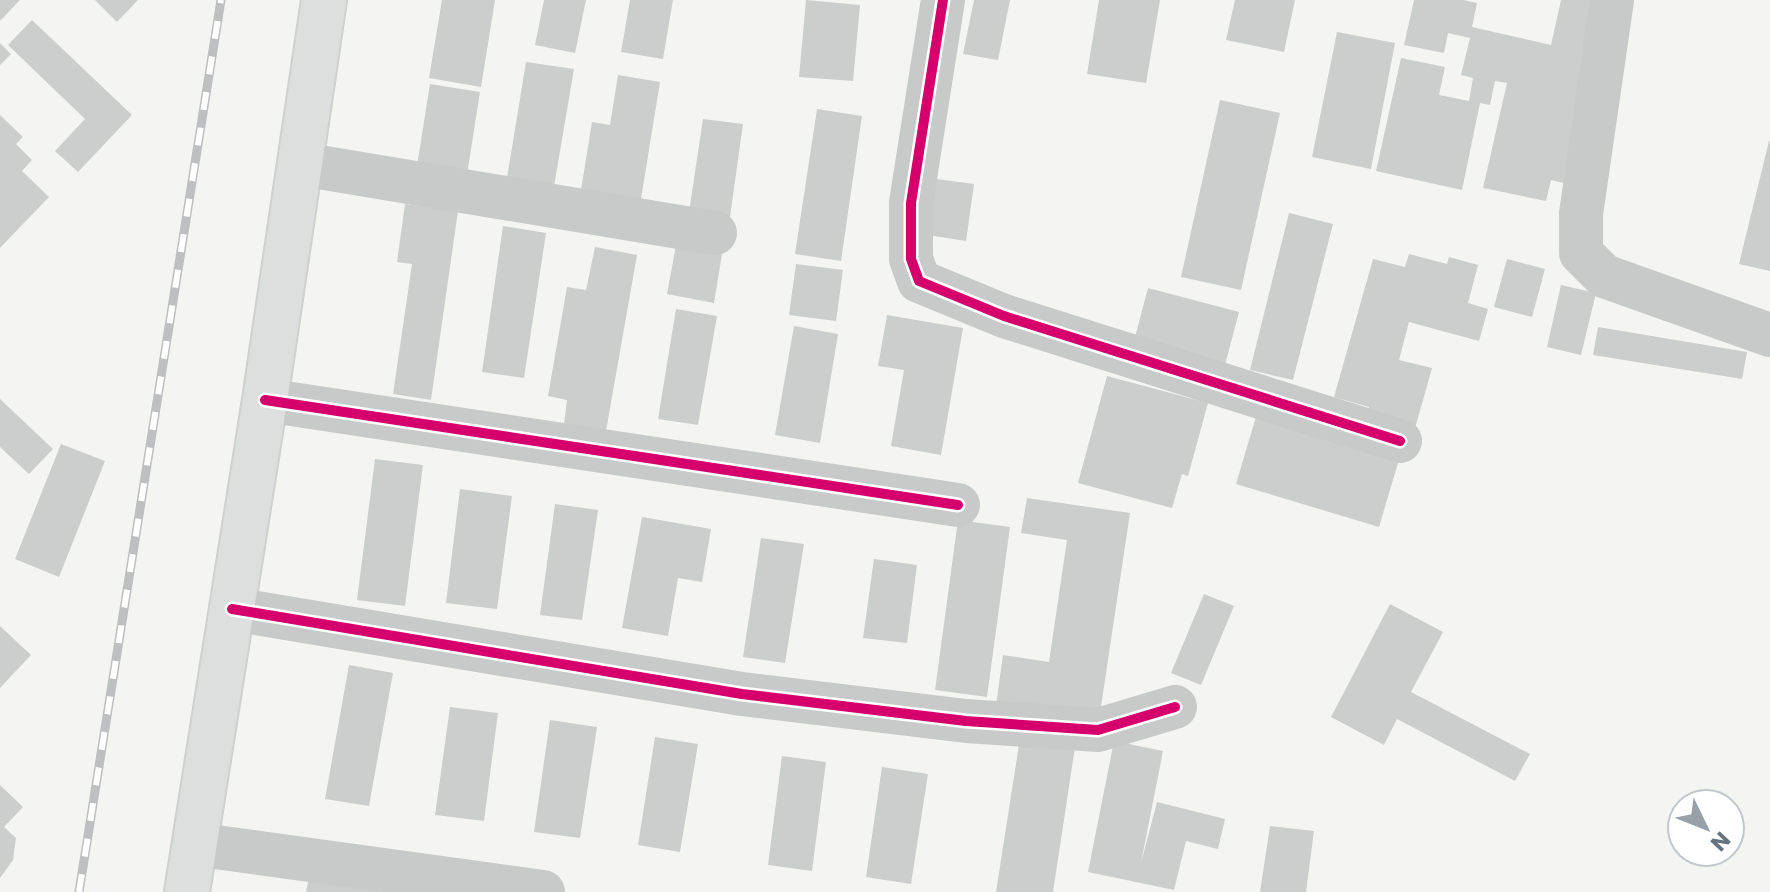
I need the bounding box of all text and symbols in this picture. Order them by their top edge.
north arrow [1666,788,1746,868]
text: N [1703,825,1737,858]

